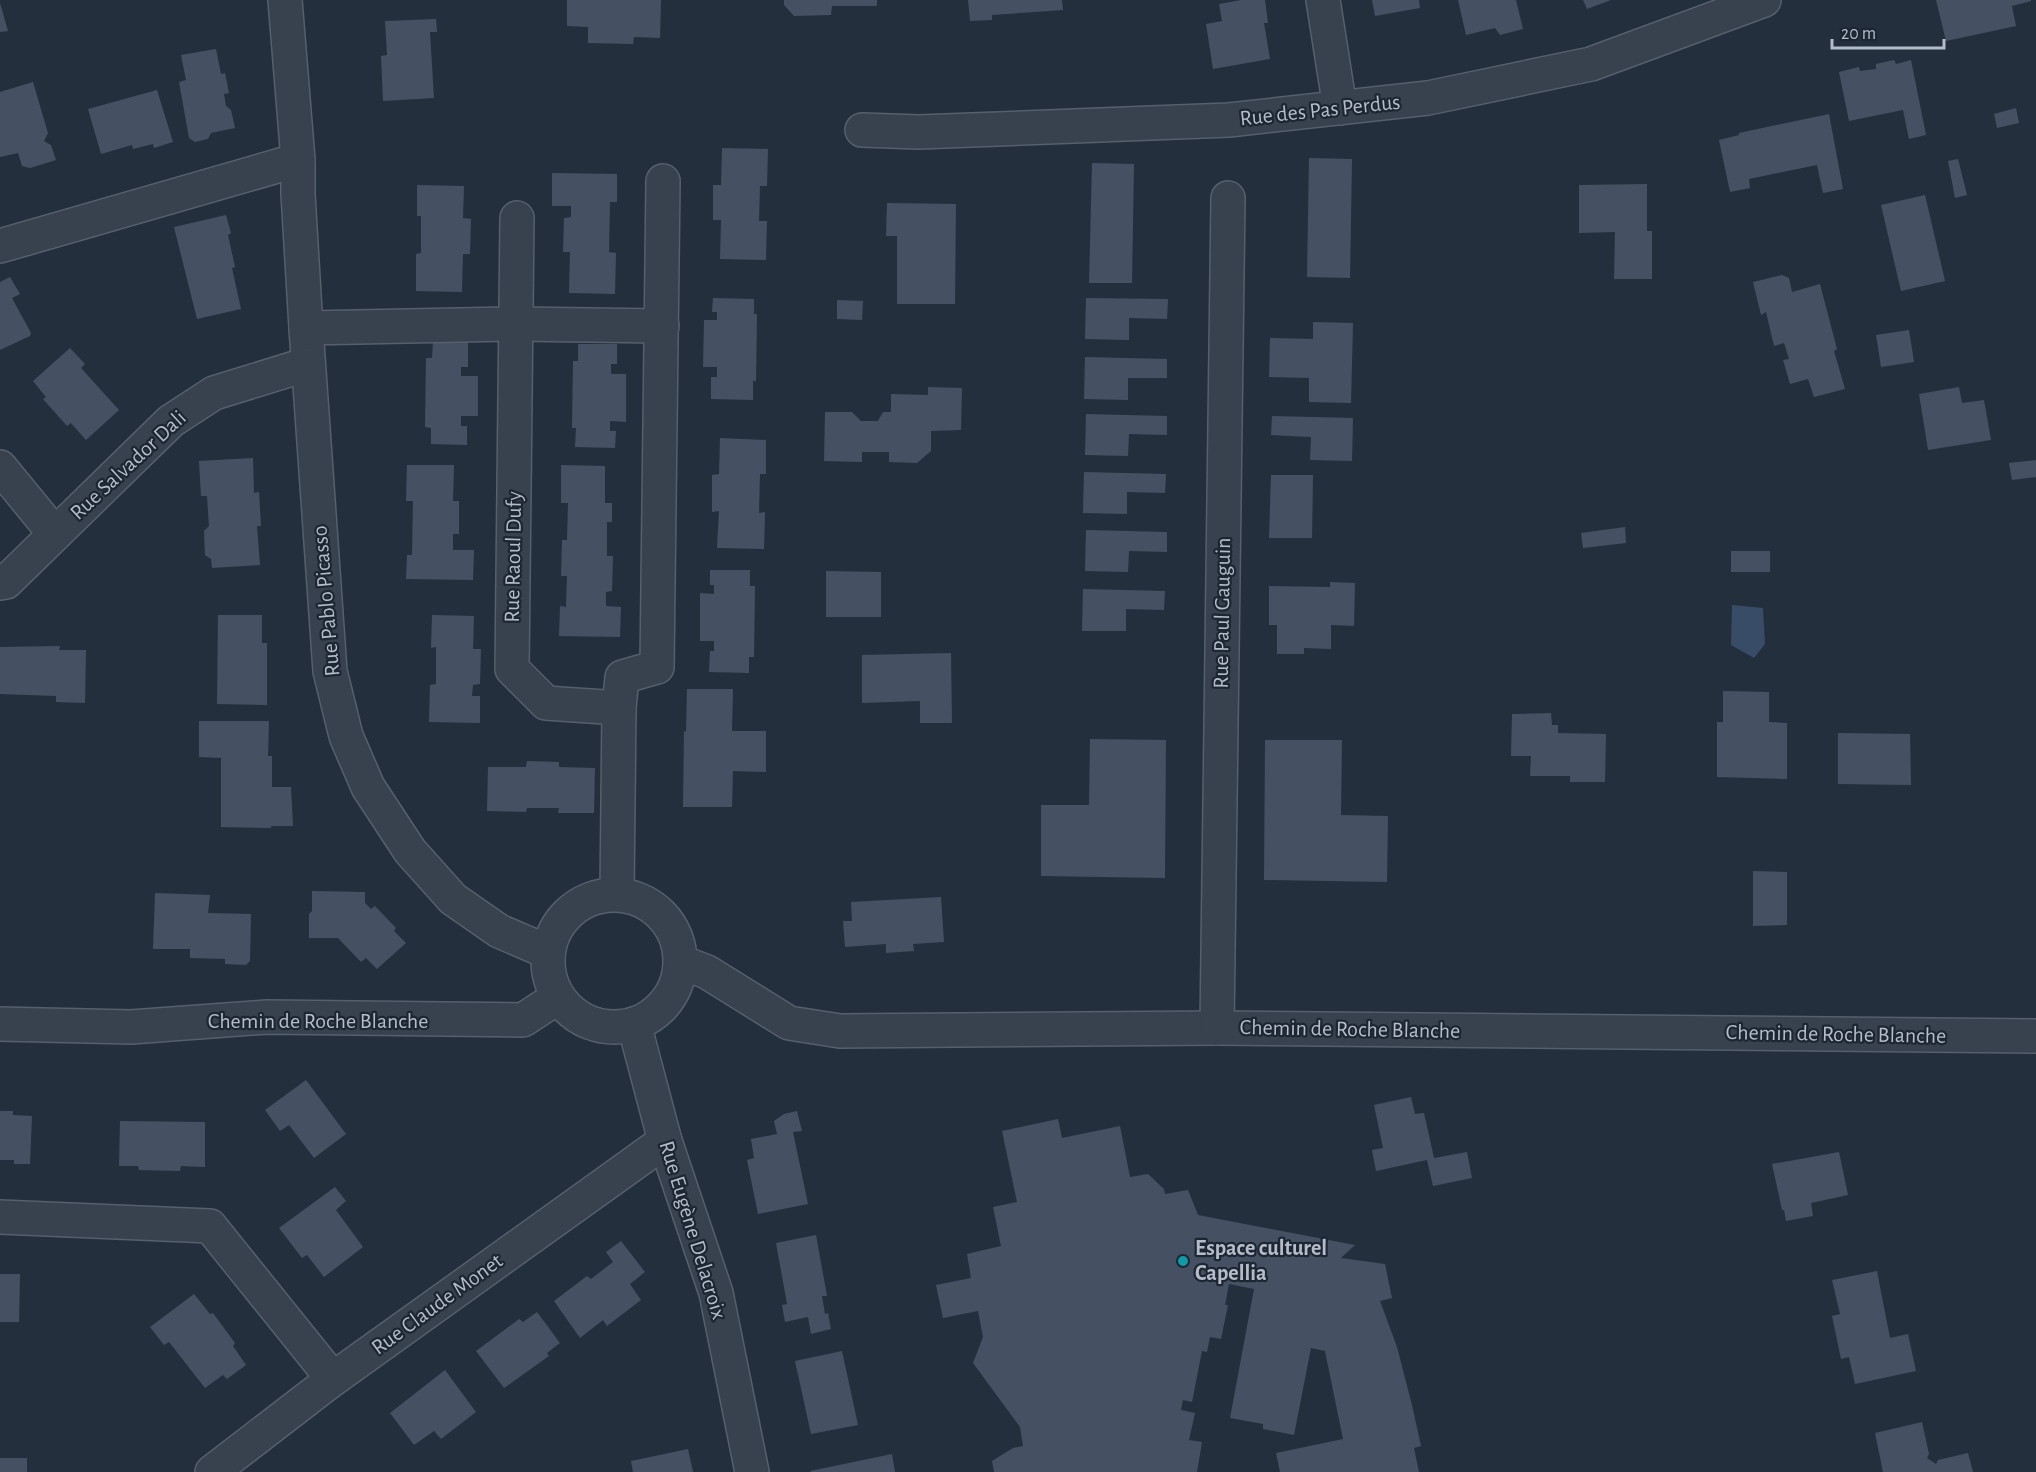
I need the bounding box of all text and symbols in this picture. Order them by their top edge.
scale bar [1832,12,1944,50]
text: 20 m [1841,25,1876,43]
street label: Rue des Pas Perdus [1239,91,1401,129]
street label: Rue Salvador Dali [66,406,190,524]
street label: Rue Raoul Dufy [501,491,525,623]
street label: Rue Pablo Picasso [308,525,344,677]
street label: Rue Paul Gauguin [1210,537,1234,689]
street label: Chemin de Roche Blanche [208,1010,428,1032]
street label: Chemin de Roche Blanche [1240,1016,1460,1042]
street label: Chemin de Roche Blanche [1726,1021,1946,1047]
street label: Rue Eugène Delacroix [655,1138,731,1322]
place label: Espace culturel Capellia [1195,1237,1327,1284]
street label: Rue Claude Monet [367,1249,507,1359]
marker: Espace culturel Capellia [1176,1254,1190,1268]

